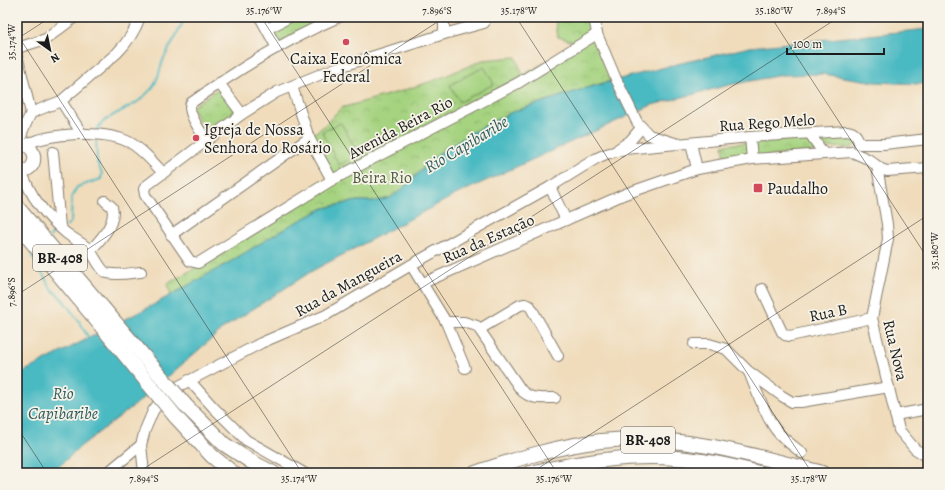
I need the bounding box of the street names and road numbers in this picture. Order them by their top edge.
street label: Avenida Beira Rio [344,91,457,165]
street label: Rua Rego Melo [718,109,816,137]
street label: Rua da Estação [439,209,538,269]
road number: BR-408 [33,245,87,271]
street label: Rua da Mangueira [291,245,406,322]
street label: Rua B [807,298,849,328]
street label: Rua Nova [877,318,913,383]
road number: BR-408 [621,427,675,453]

